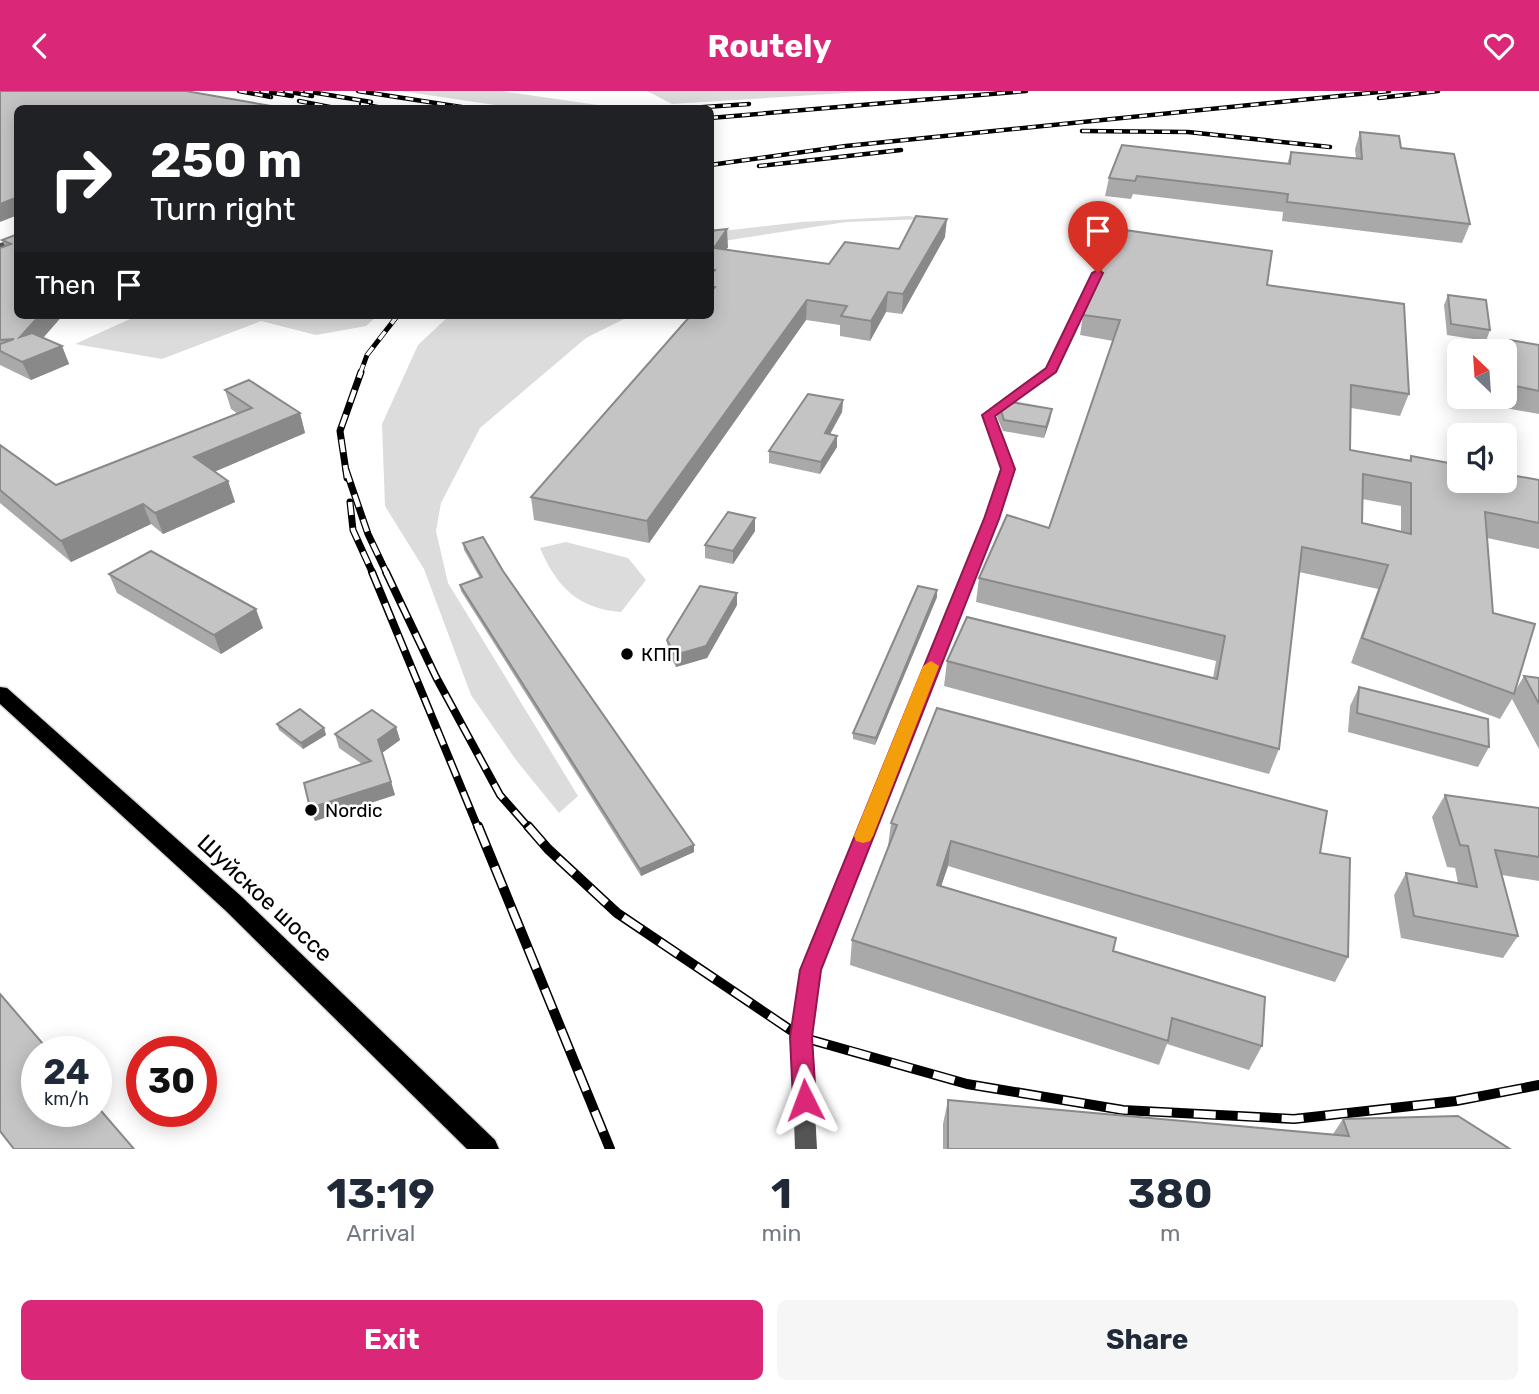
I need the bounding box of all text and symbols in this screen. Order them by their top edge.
icon: back [21,27,59,65]
text: Routely [707,27,832,65]
icon: heart [1480,27,1518,65]
text: 250 m [150,131,302,189]
icon: right [35,133,126,224]
text: Turn right [150,190,295,228]
pin [1068,201,1128,273]
icon: arrive [1079,212,1117,250]
icon: arrive [110,266,148,304]
text: Then [35,270,96,301]
north arrow [1447,339,1517,409]
map controls [1447,339,1517,493]
button: sound [1447,423,1517,493]
place label: КПП [641,643,680,666]
marker: КПП [619,646,635,662]
place label: Nordic [325,799,383,822]
marker: Nordic [303,802,319,818]
street label: Шуйское шоссе [192,828,338,968]
speed limit sign: 30 [126,1036,217,1127]
text: 24 [43,1051,90,1093]
position arrow [768,1063,842,1137]
text: km/h [44,1088,89,1110]
text: 13:19 [326,1169,435,1219]
text: 1 [771,1169,792,1219]
text: 380 [1128,1169,1213,1219]
text: Arrival [346,1219,415,1247]
text: min [761,1219,801,1247]
text: m [1160,1219,1180,1247]
button: Exit [21,1300,763,1380]
button: Share [777,1300,1518,1380]

